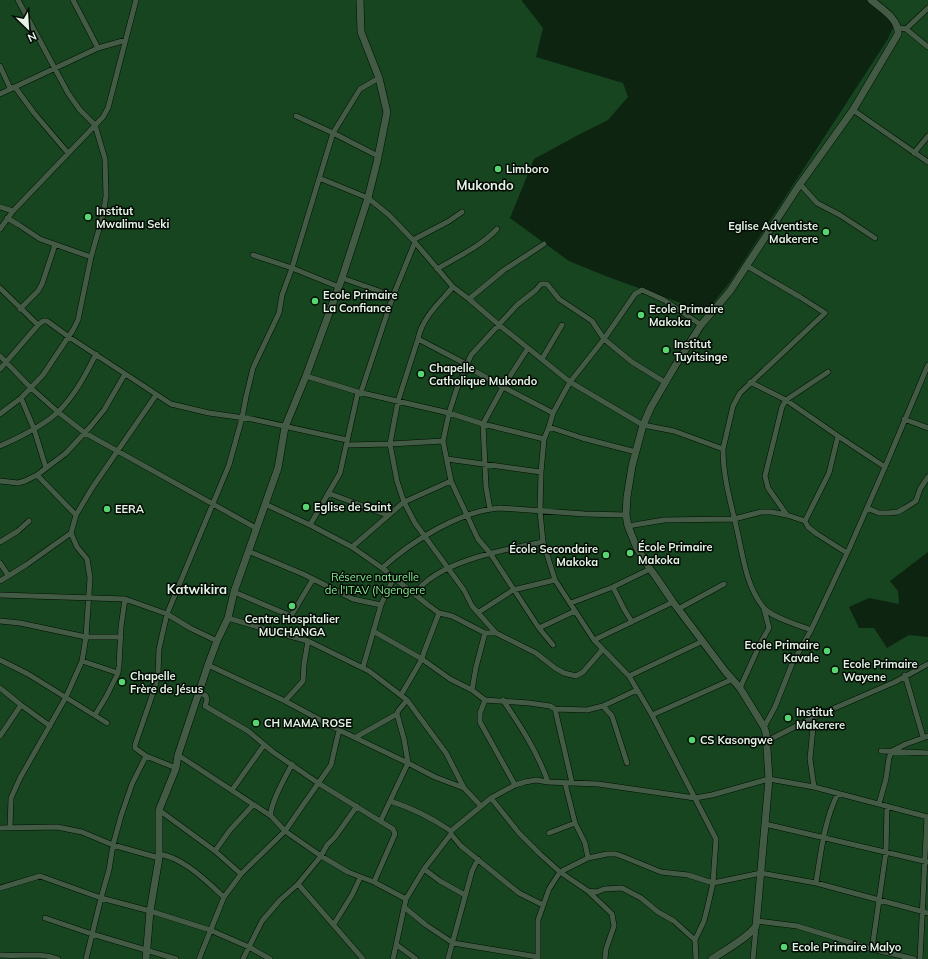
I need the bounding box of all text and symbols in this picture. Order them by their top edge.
north arrow [8,8,48,48]
text: N [26,29,39,45]
place label: Limboro [506,162,549,176]
marker: Limboro [493,164,503,174]
district label: Mukondo [456,177,514,193]
place label: Institut Mwalimu Seki [96,204,169,231]
marker: Institut Mwalimu Seki [83,212,93,222]
place label: Eglise Adventiste Makerere [728,219,818,246]
marker: Eglise Adventiste Makerere [821,227,831,237]
place label: Ecole Primaire La Confiance [323,288,398,315]
marker: Ecole Primaire La Confiance [310,296,320,306]
place label: Ecole Primaire Makoka [649,302,724,329]
marker: Ecole Primaire Makoka [636,310,646,320]
place label: Institut Tuyitsinge [674,337,727,364]
marker: Institut Tuyitsinge [661,345,671,355]
place label: Chapelle Catholique Mukondo [429,361,538,388]
marker: Chapelle Catholique Mukondo [416,369,426,379]
place label: Eglise de Saint [314,500,391,514]
place label: EERA [115,502,145,516]
marker: Eglise de Saint [301,502,311,512]
marker: EERA [102,504,112,514]
place label: École Primaire Makoka [638,540,713,567]
place label: École Secondaire Makoka [509,542,598,569]
marker: École Primaire Makoka [625,548,635,558]
marker: École Secondaire Makoka [601,550,611,560]
park label: Réserve naturelle de l'ITAV (Ngengere [325,570,425,597]
district label: Katwikira [167,581,227,597]
marker: Centre Hospitalier MUCHANGA [287,601,297,611]
place label: Centre Hospitalier MUCHANGA [245,612,340,639]
place label: Ecole Primaire Kavale [744,638,819,665]
marker: Ecole Primaire Kavale [822,646,832,656]
place label: Ecole Primaire Wayene [843,657,918,684]
marker: Ecole Primaire Wayene [830,665,840,675]
place label: Chapelle Frère de Jésus [130,669,204,696]
marker: Chapelle Frère de Jésus [117,677,127,687]
place label: Institut Makerere [796,705,845,732]
marker: Institut Makerere [783,713,793,723]
place label: CH MAMA ROSE [264,716,352,730]
marker: CH MAMA ROSE [251,718,261,728]
place label: CS Kasongwe [700,733,773,747]
marker: CS Kasongwe [687,735,697,745]
place label: Ecole Primaire Malyo [792,940,902,954]
marker: Ecole Primaire Malyo [779,942,789,952]

